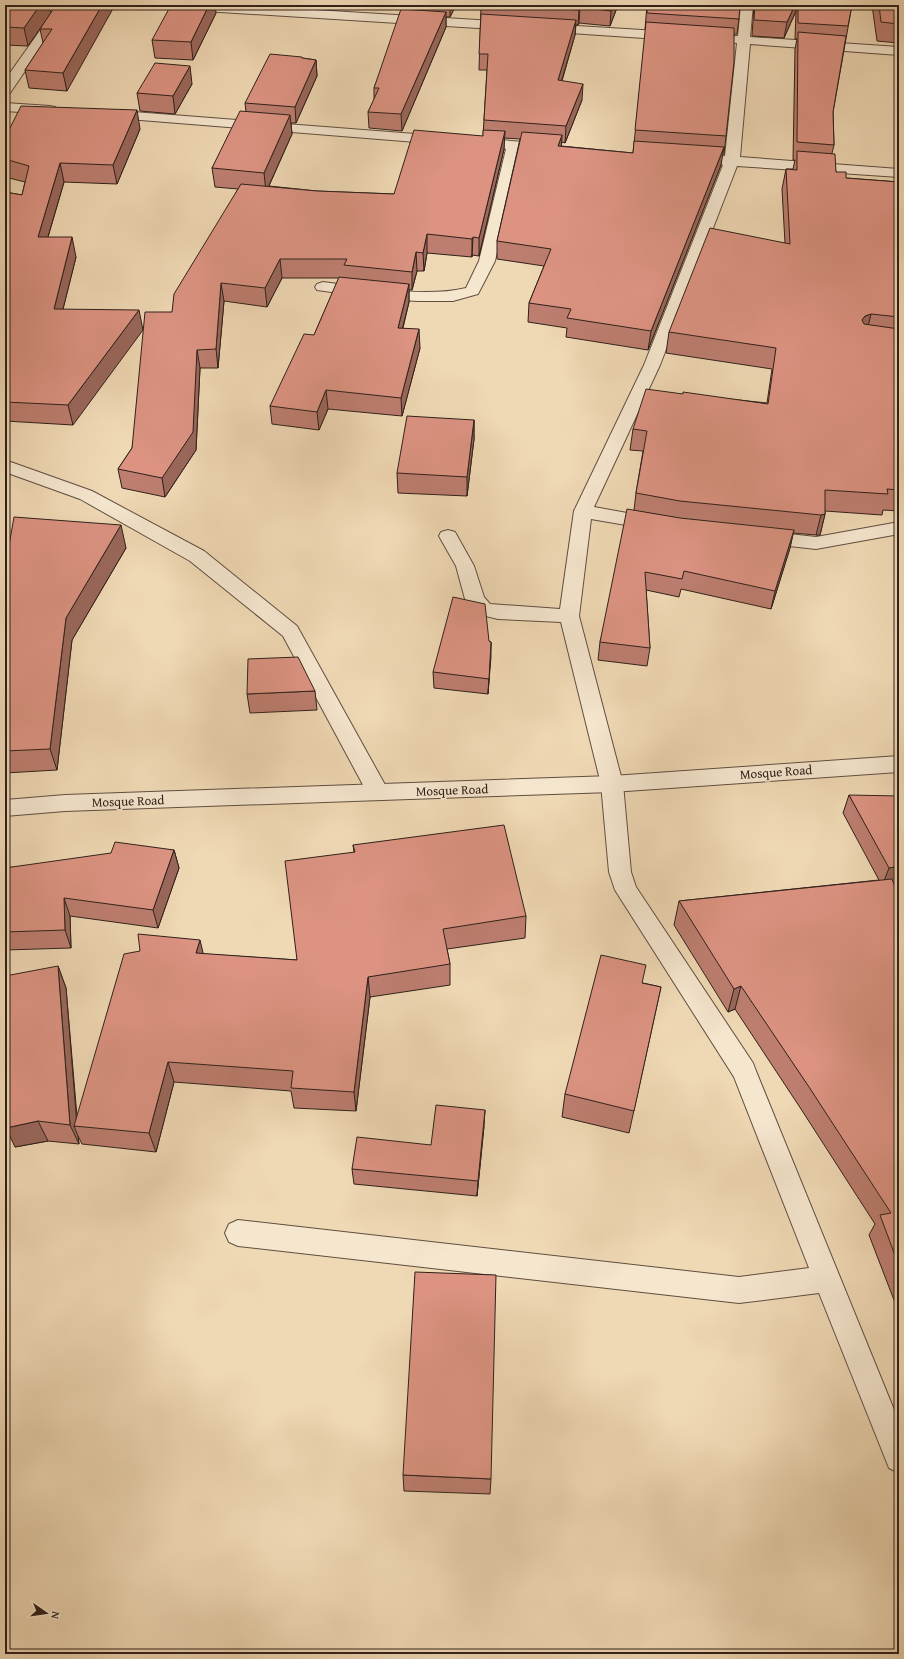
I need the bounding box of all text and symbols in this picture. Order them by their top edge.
street label: Mosque Road [739,760,813,784]
street label: Mosque Road [415,779,489,801]
street label: Mosque Road [91,790,165,812]
north arrow [26,1593,66,1633]
text: N [47,1610,64,1621]

